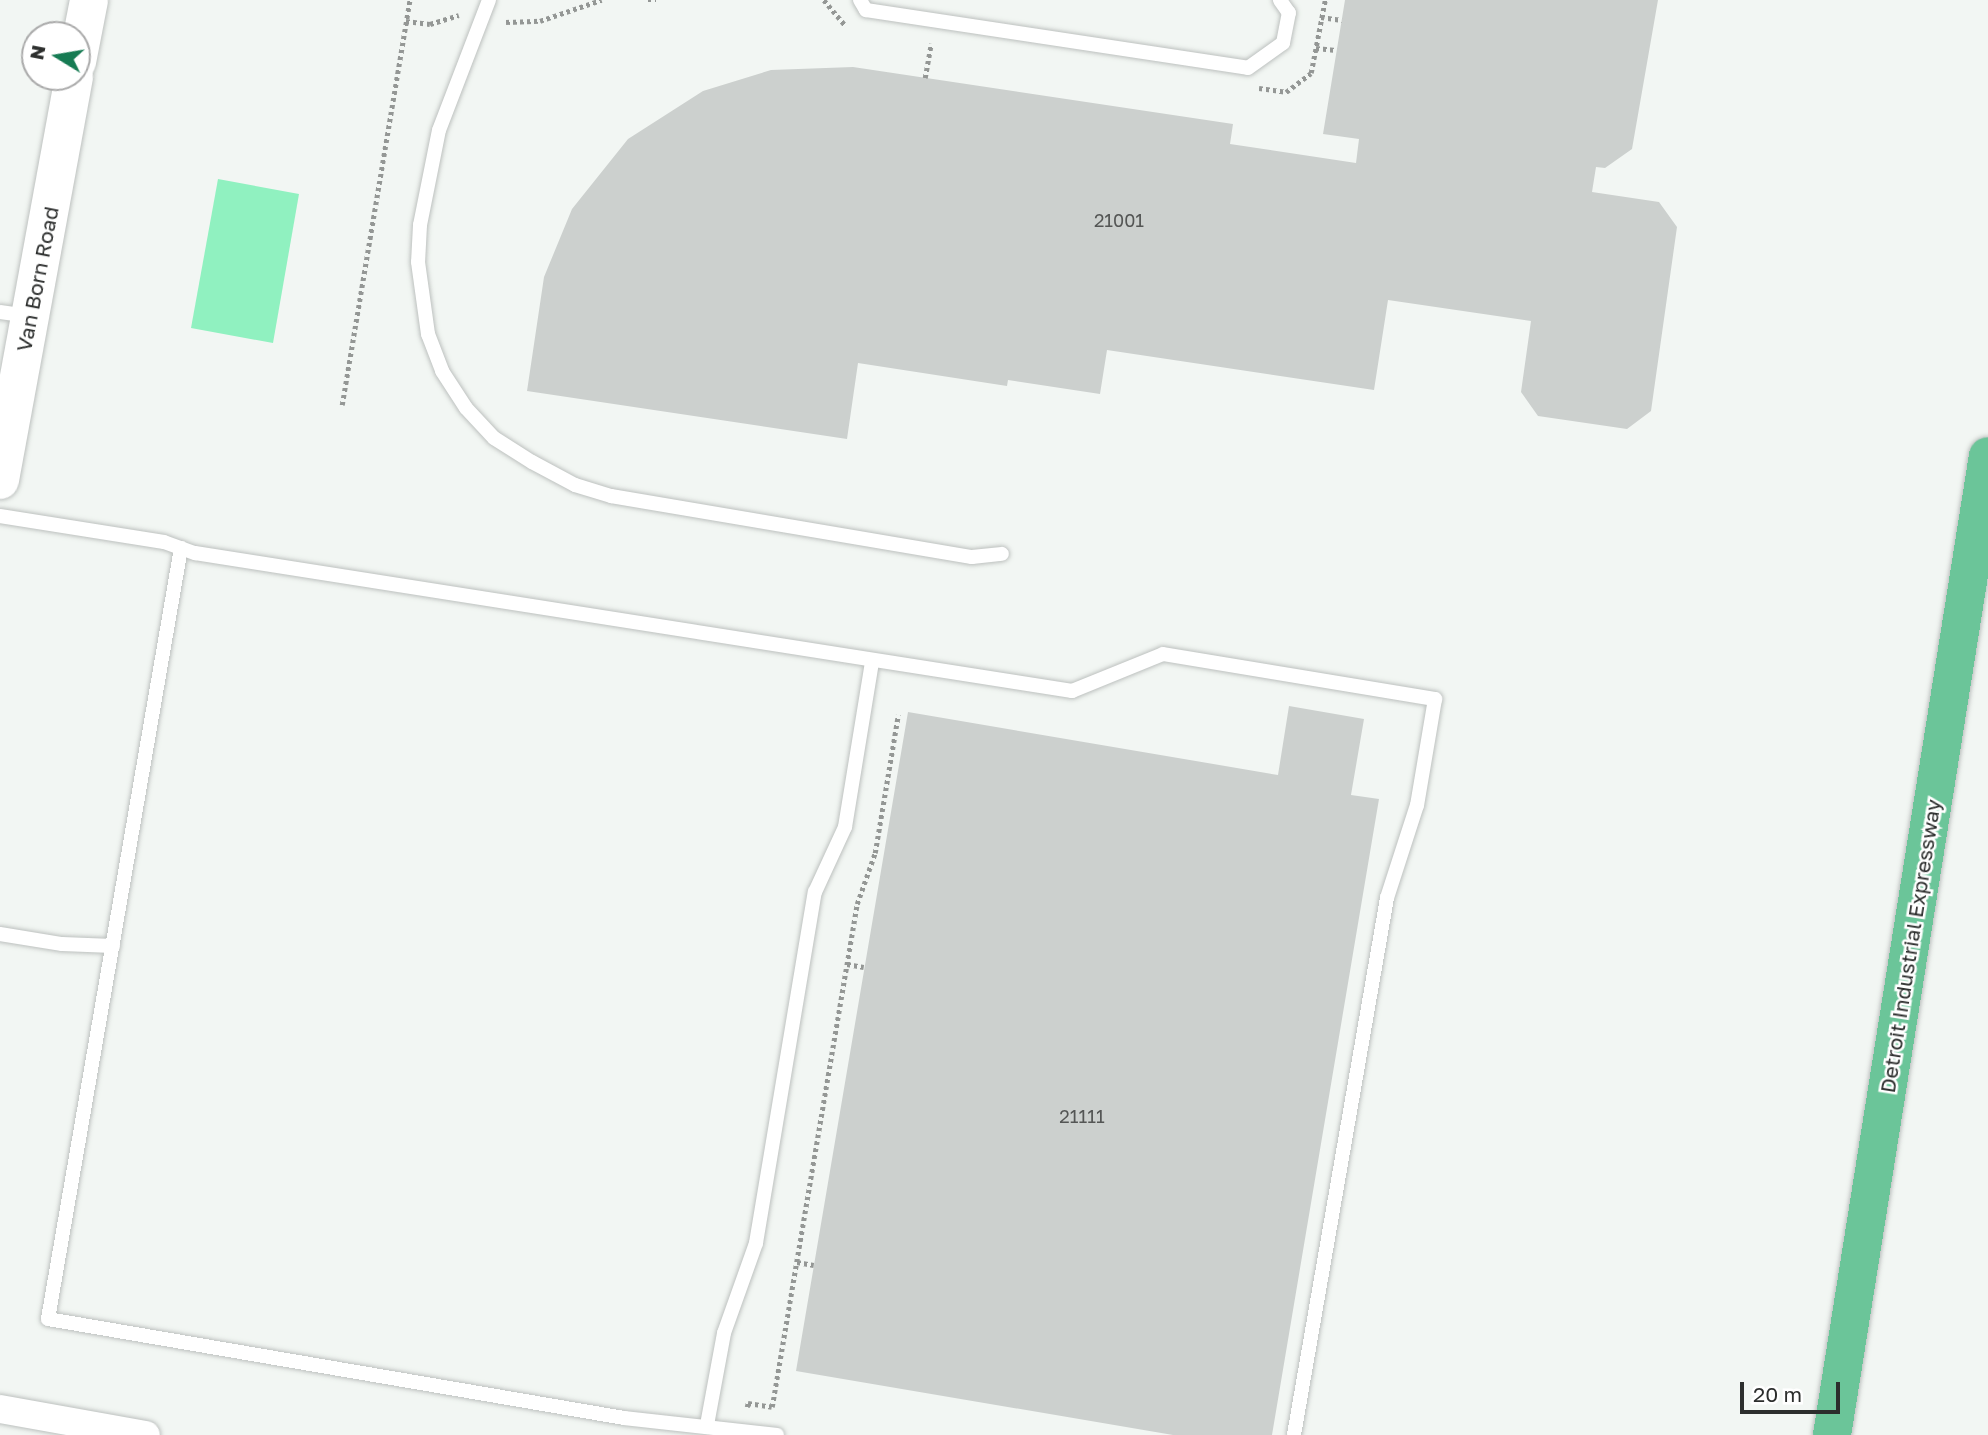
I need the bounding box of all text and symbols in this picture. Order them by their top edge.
north arrow [21,21,91,91]
text: N [24,43,50,62]
street label: Van Born Road [11,204,63,354]
house number: 21001 [1094,209,1144,231]
street label: Detroit Industrial Expressway [1874,797,1946,1095]
house number: 21111 [1059,1105,1105,1127]
scale bar [1743,1368,1843,1412]
text: 20 m [1753,1381,1802,1407]

